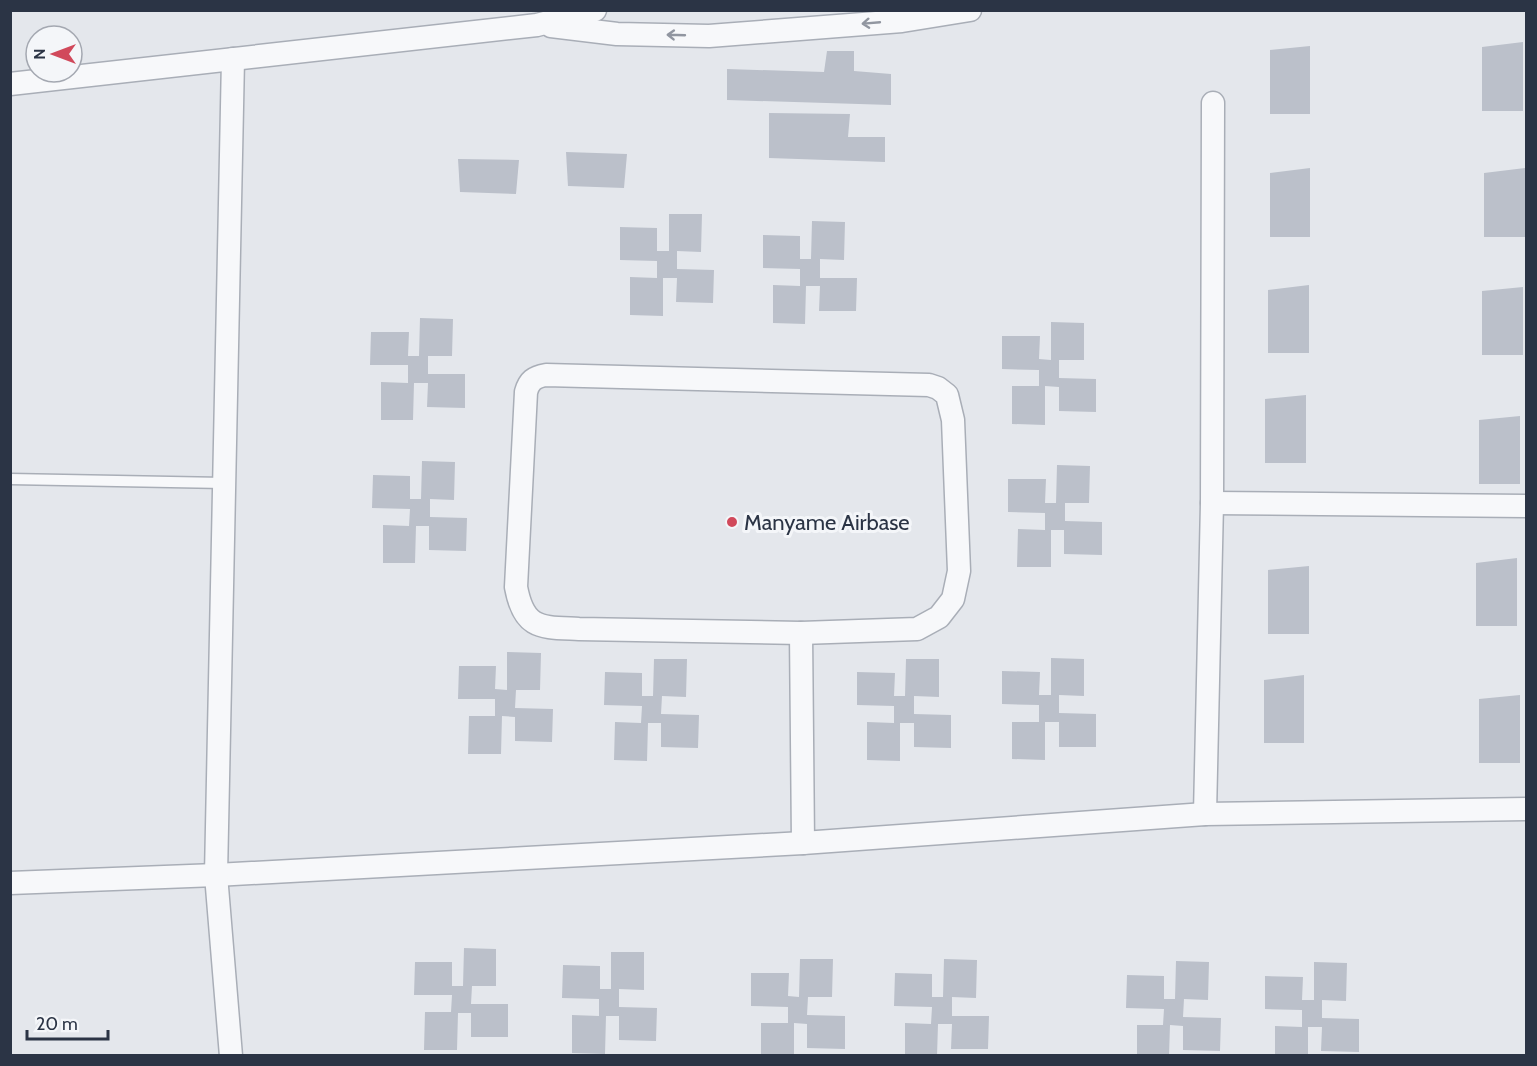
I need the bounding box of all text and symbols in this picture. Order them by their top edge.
one-way arrow [861,18,881,29]
north arrow [24,24,84,84]
one-way arrow [667,30,687,41]
text: N [30,48,49,60]
place label: Manyame Airbase [744,509,910,536]
marker: Manyame Airbase [725,515,739,529]
scale bar [27,1003,108,1041]
text: 20 m [36,1013,78,1035]

